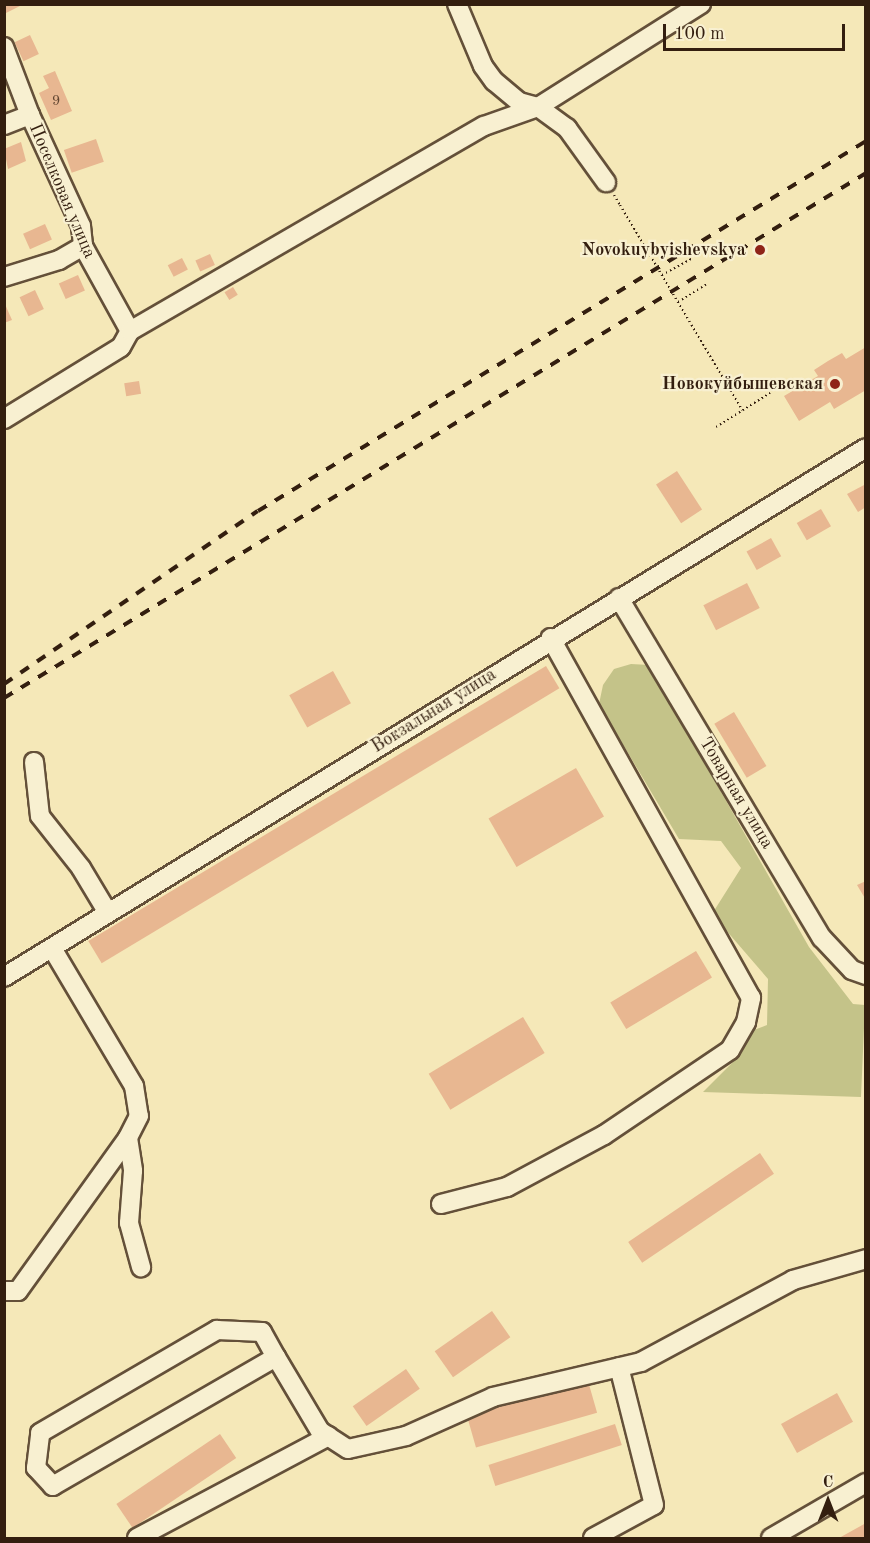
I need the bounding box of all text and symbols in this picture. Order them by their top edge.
scale bar [666,12,848,50]
text: 100 m [674,25,725,43]
house number: 9 [52,93,60,111]
street label: Поселковая улица [24,120,100,262]
place label: Novokuybyishevskya [581,239,746,261]
marker: Novokuybyishevskya [751,241,769,259]
place label: Новокуйбышевская [662,373,823,395]
marker: Новокуйбышевская [828,377,842,391]
street label: Вокзальная улица [368,664,500,758]
street label: Товарная улица [694,733,778,853]
north arrow [798,1471,858,1531]
text: С [823,1475,833,1491]

